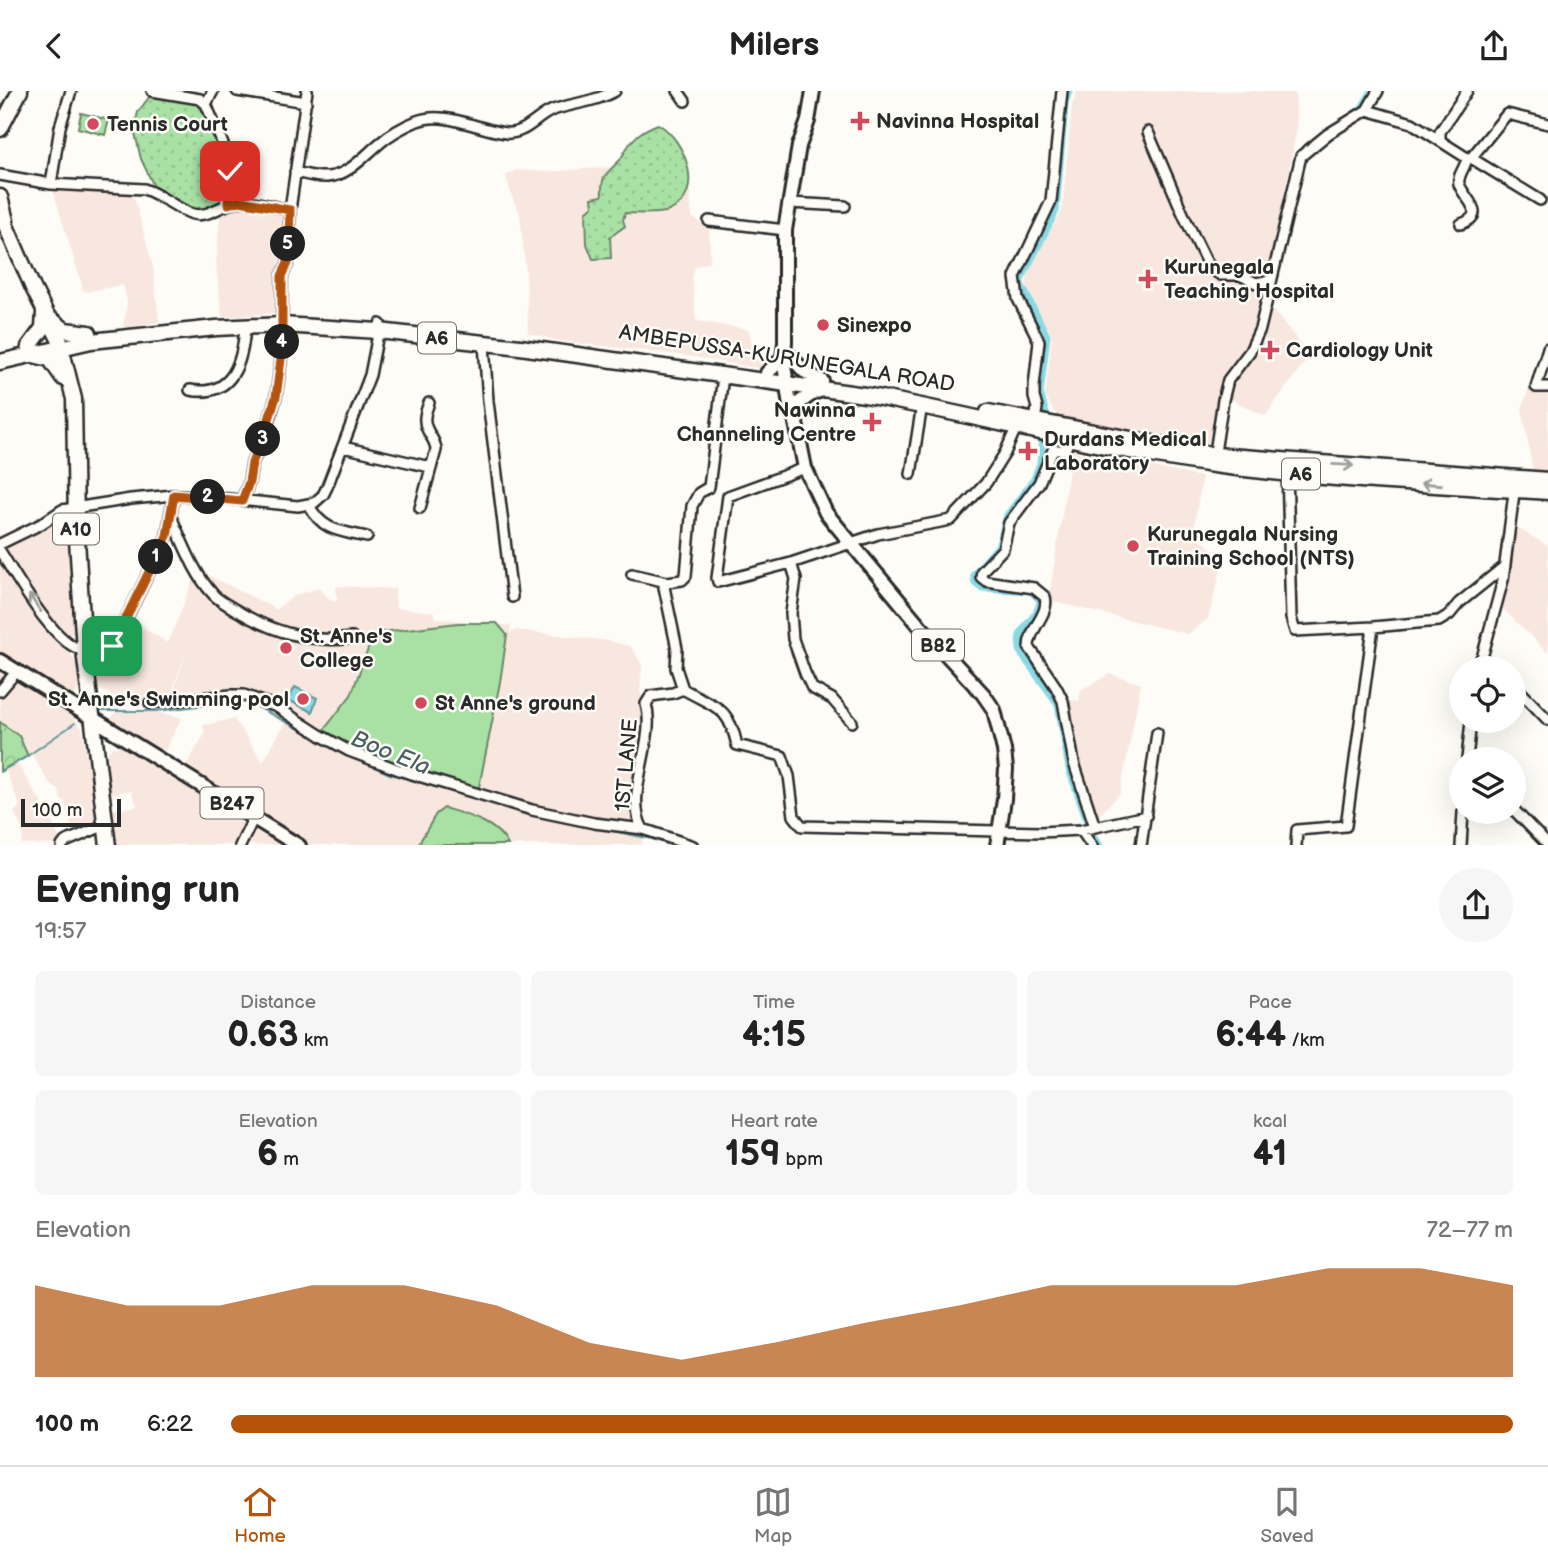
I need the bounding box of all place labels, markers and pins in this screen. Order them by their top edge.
place label: Navinna Hospital [876,109,1039,134]
marker: Navinna Hospital [850,111,870,131]
place label: Tennis Court [107,112,228,137]
marker: Tennis Court [85,116,101,132]
pin [200,141,260,201]
pin: 5 [270,227,306,261]
place label: Kurunegala Teaching Hospital [1164,255,1334,304]
marker: Kurunegala Teaching Hospital [1138,269,1158,289]
place label: Sinexpo [837,313,912,338]
marker: Sinexpo [815,317,831,333]
pin: 4 [264,324,300,359]
place label: Cardiology Unit [1286,338,1433,363]
marker: Cardiology Unit [1260,340,1280,360]
place label: Nawinna Channeling Centre [677,398,856,447]
marker: Nawinna Channeling Centre [862,412,882,432]
pin: 3 [246,421,280,457]
place label: Durdans Medical Laboratory [1044,427,1207,476]
marker: Durdans Medical Laboratory [1018,441,1038,461]
pin: 2 [190,479,226,515]
place label: Kurunegala Nursing Training School (NTS) [1147,522,1355,571]
marker: Kurunegala Nursing Training School (NTS) [1125,538,1141,554]
pin: 1 [138,539,174,575]
pin [82,616,142,676]
place label: St. Anne's College [300,624,392,673]
marker: St. Anne's College [278,640,294,656]
place label: St. Anne's Swimming pool [48,687,289,712]
marker: St. Anne's Swimming pool [295,691,311,707]
place label: St Anne's ground [435,691,596,716]
marker: St Anne's ground [413,695,429,711]

